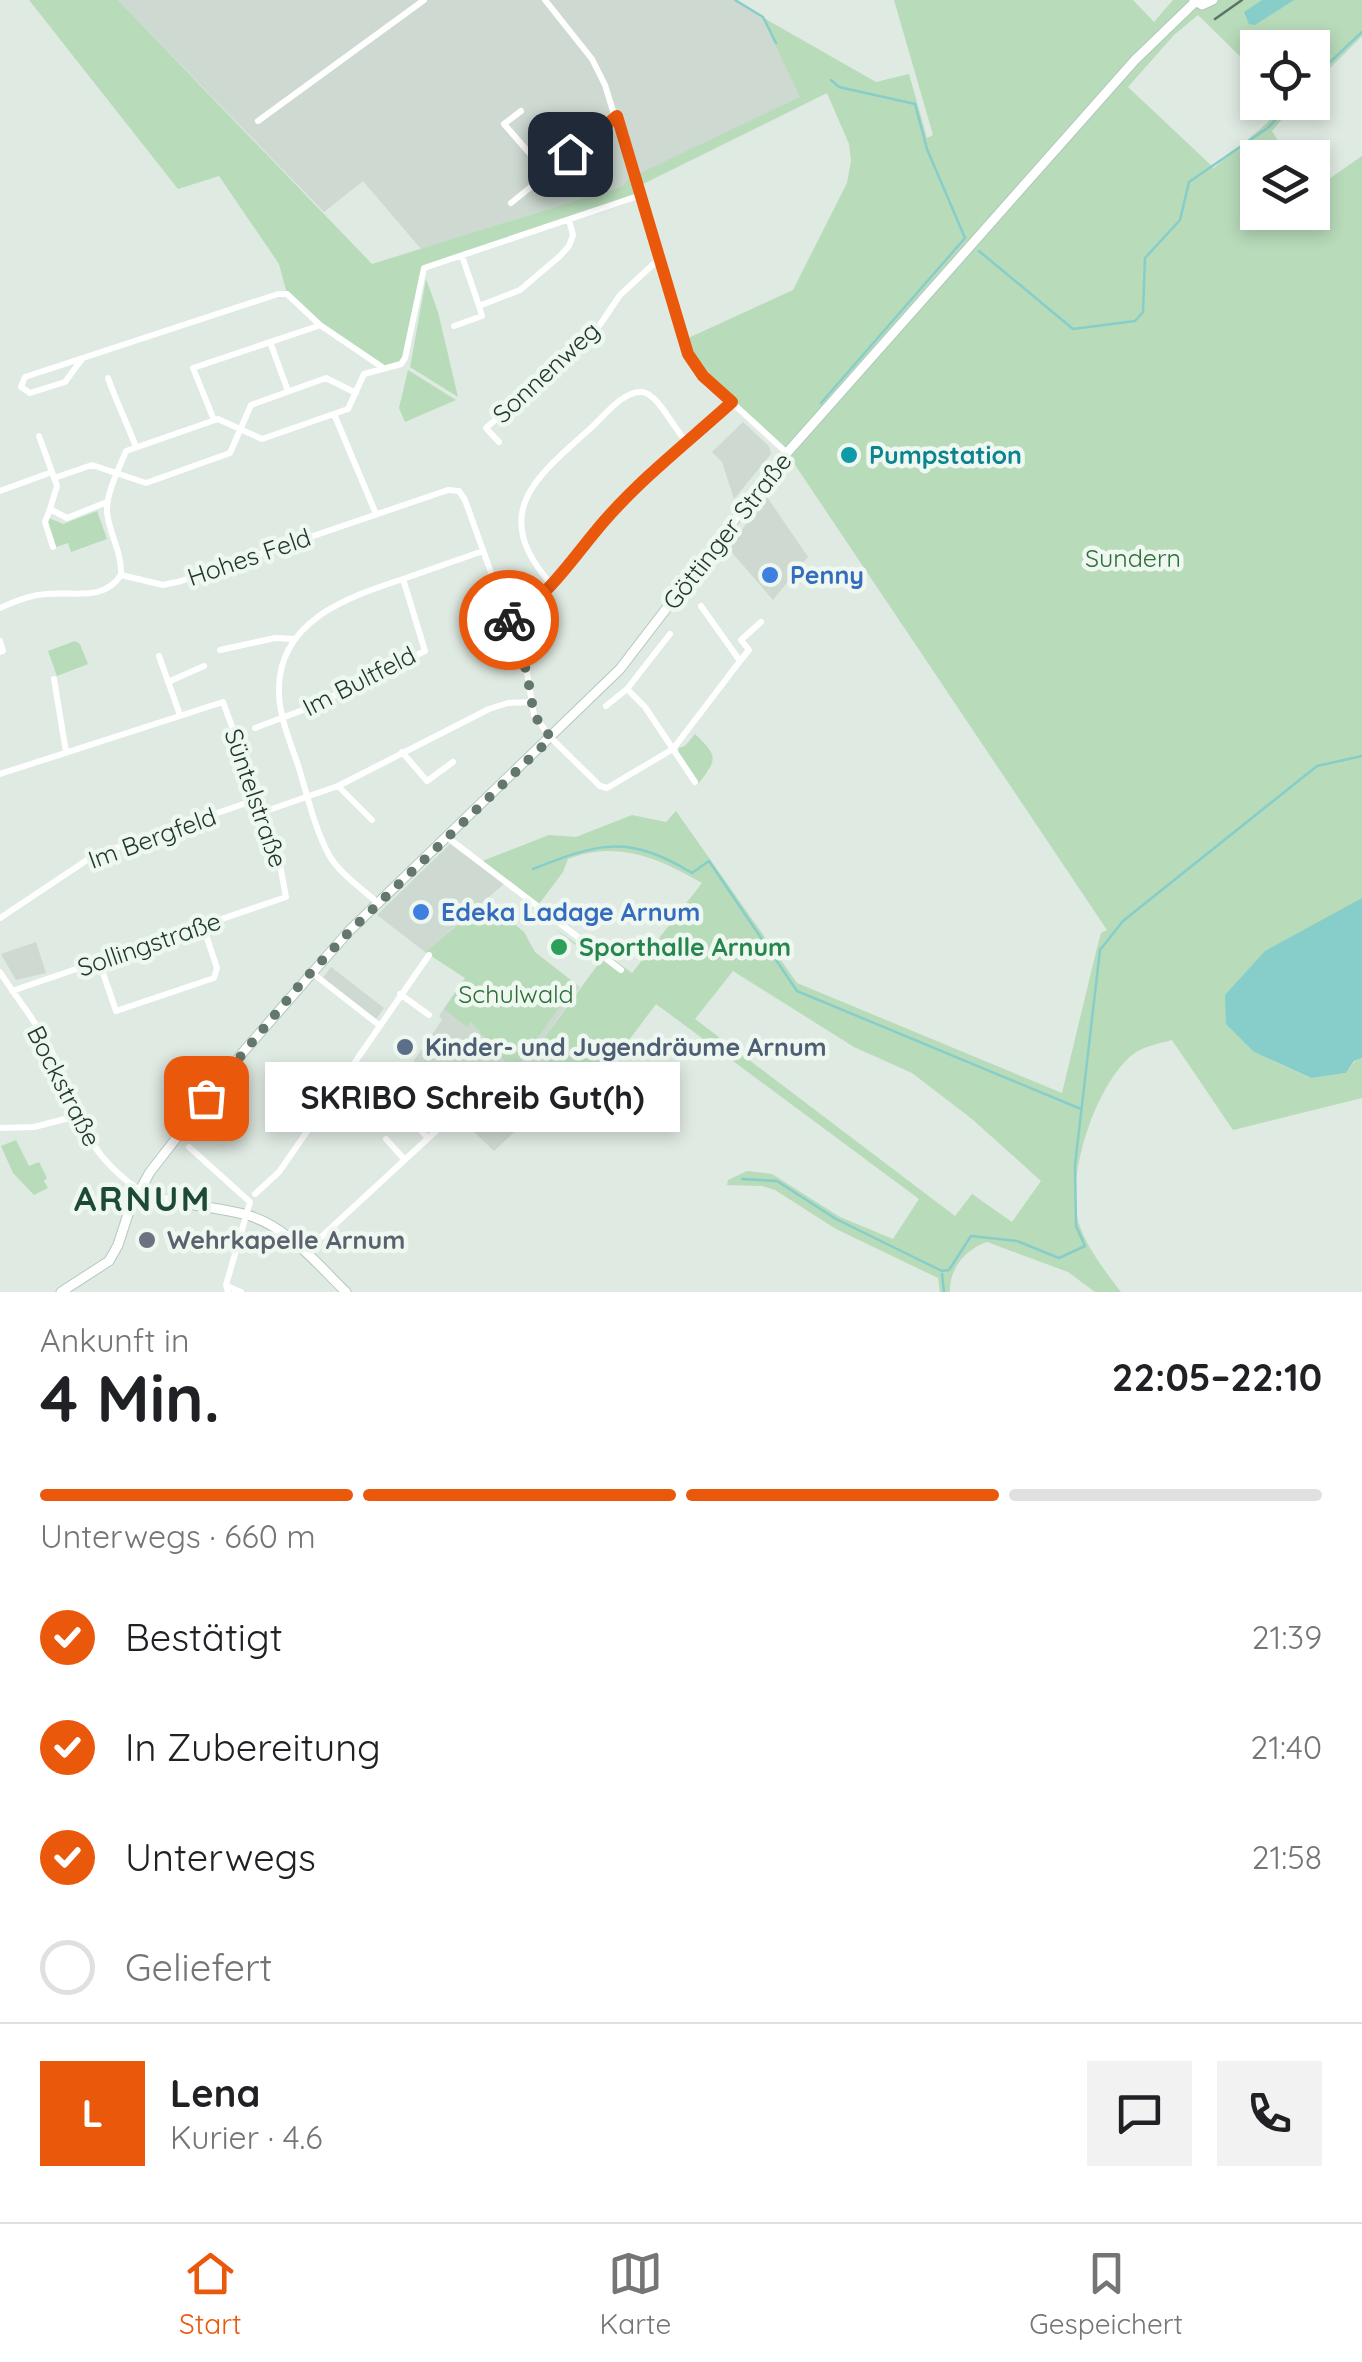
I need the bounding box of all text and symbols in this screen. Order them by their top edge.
map controls [1240,30,1330,230]
button: locate [1240,30,1330,120]
pin [528,112,613,197]
icon: home [543,127,598,182]
button: layers [1240,140,1330,230]
street label: Sonnenweg [486,314,606,429]
place label: Pumpstation [869,439,1022,470]
marker: Pumpstation [838,444,860,466]
street label: Göttinger Straße [656,446,798,616]
street label: Hohes Feld [183,521,315,592]
park label: Sundern [1085,542,1181,573]
place label: Penny [790,559,864,590]
marker: Penny [759,564,781,586]
courier [459,570,559,670]
icon: bike [482,593,537,648]
street label: Im Bultfeld [297,639,420,722]
street label: Süntelstraße [218,724,295,871]
street label: Im Bergfeld [84,800,220,875]
place label: Edeka Ladage Arnum [441,896,700,927]
marker: Edeka Ladage Arnum [410,901,432,923]
street label: Sollingstraße [73,904,225,983]
place label: Sporthalle Arnum [579,931,791,962]
marker: Sporthalle Arnum [548,936,570,958]
park label: Schulwald [458,978,574,1009]
street label: Bockstraße [21,1020,108,1151]
place label: Kinder- und Jugendräume Arnum [425,1031,827,1062]
marker: Kinder- und Jugendräume Arnum [394,1036,416,1058]
pin [164,1056,249,1141]
callout: SKRIBO Schreib Gut(h) [266,1063,681,1133]
icon: bag [179,1071,234,1126]
text: SKRIBO Schreib Gut(h) [301,1077,644,1117]
district label: ARNUM [74,1176,212,1220]
place label: Wehrkapelle Arnum [167,1224,405,1255]
marker: Wehrkapelle Arnum [136,1229,158,1251]
text: Ankunft in [40,1320,189,1360]
text: 22:05–22:10 [1112,1353,1322,1401]
text: 4 Min. [40,1357,220,1438]
text: Unterwegs · 660 m [40,1516,316,1556]
icon: check [40,1610,95,1665]
text: Bestätigt [125,1613,283,1661]
text: 21:39 [1252,1617,1322,1657]
icon: check [40,1720,95,1775]
text: In Zubereitung [125,1723,381,1771]
text: 21:40 [1251,1727,1322,1767]
icon: check [40,1830,95,1885]
text: Unterwegs [125,1833,316,1881]
text: 21:58 [1252,1837,1322,1877]
text: Geliefert [125,1943,272,1991]
button: chat [1087,2061,1192,2166]
button: phone [1217,2061,1322,2166]
text: Lena [170,2069,260,2117]
text: L [82,2089,103,2137]
text: Kurier · 4.6 [170,2117,323,2157]
tab: Start [179,2246,241,2341]
tab: Karte [599,2246,671,2341]
tab: Gespeichert [1029,2246,1183,2341]

